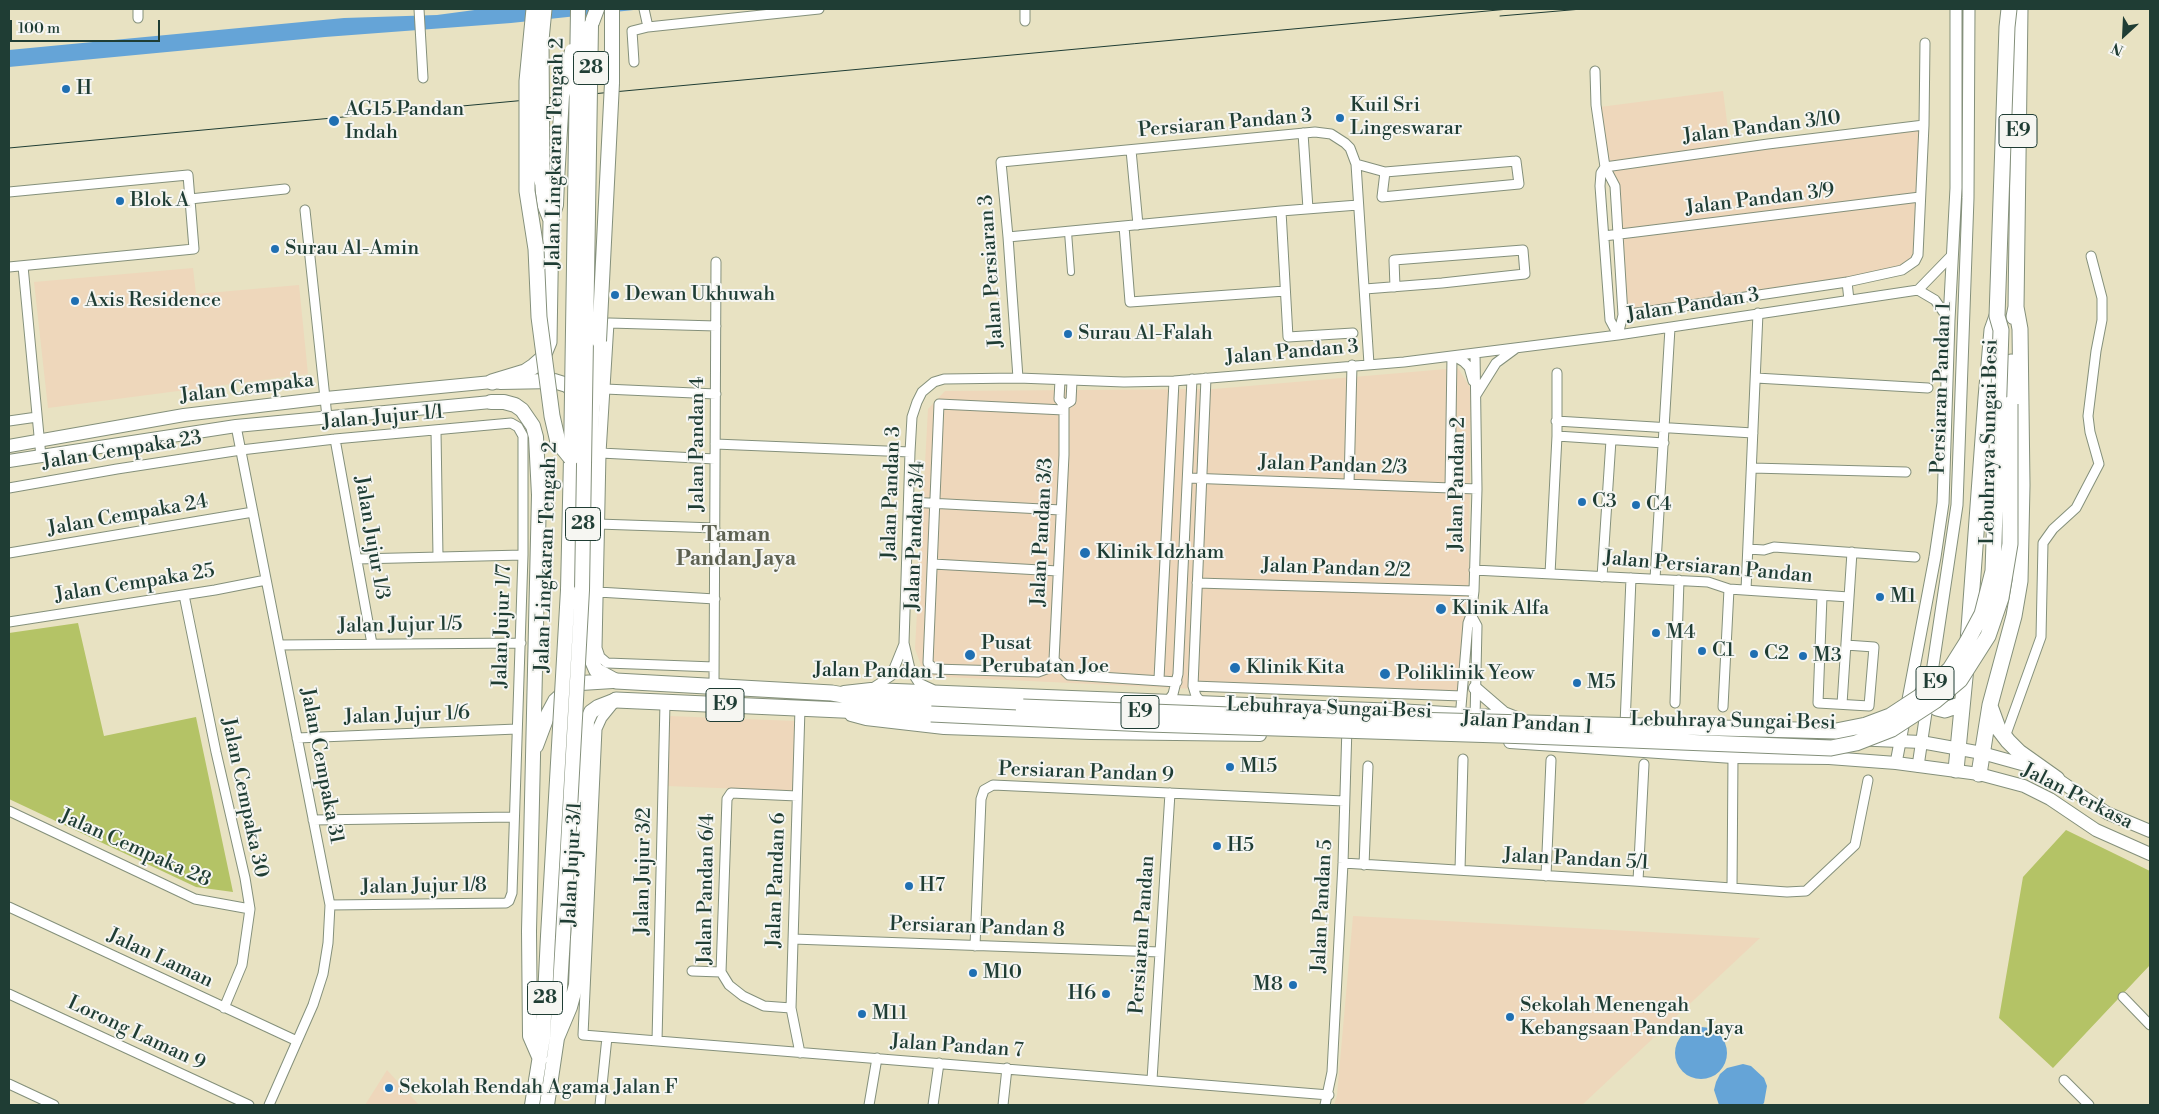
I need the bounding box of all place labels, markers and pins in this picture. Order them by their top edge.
place label: H [76,77,92,101]
marker: H [60,83,72,95]
place label: Kuil Sri Lingeswarar [1350,94,1462,141]
place label: AG15 Pandan Indah [345,98,464,145]
marker: Kuil Sri Lingeswarar [1334,112,1346,124]
marker: AG15 Pandan Indah [327,114,341,128]
place label: Blok A [130,189,189,213]
marker: Blok A [114,195,126,207]
place label: Surau Al-Amin [285,237,419,261]
marker: Surau Al-Amin [269,243,281,255]
place label: Dewan Ukhuwah [625,283,775,307]
place label: Axis Residence [85,289,221,313]
marker: Dewan Ukhuwah [609,289,621,301]
marker: Axis Residence [69,295,81,307]
place label: Surau Al-Falah [1078,322,1213,346]
marker: Surau Al-Falah [1062,328,1074,340]
place label: C3 [1592,490,1617,514]
place label: C4 [1646,493,1672,517]
marker: C3 [1576,496,1588,508]
marker: C4 [1630,499,1642,511]
place label: Klinik Idzham [1096,541,1224,565]
marker: Klinik Idzham [1078,546,1092,560]
place label: M1 [1890,585,1916,609]
marker: M1 [1874,591,1886,603]
place label: Klinik Alfa [1452,597,1549,621]
marker: Klinik Alfa [1434,602,1448,616]
place label: M4 [1666,621,1696,645]
marker: M4 [1650,627,1662,639]
place label: Pusat Perubatan Joe [981,632,1109,679]
place label: C1 [1712,639,1734,663]
place label: C2 [1764,642,1789,666]
place label: M3 [1813,644,1842,668]
marker: C1 [1696,645,1708,657]
marker: Pusat Perubatan Joe [963,648,977,662]
marker: C2 [1748,648,1760,660]
marker: M3 [1797,650,1809,662]
place label: Klinik Kita [1246,656,1345,680]
marker: Klinik Kita [1228,661,1242,675]
place label: Poliklinik Yeow [1396,662,1535,686]
marker: Poliklinik Yeow [1378,667,1392,681]
place label: M5 [1587,671,1616,695]
marker: M5 [1571,677,1583,689]
place label: M15 [1240,755,1277,779]
marker: M15 [1224,761,1236,773]
place label: H5 [1227,834,1254,858]
marker: H5 [1211,840,1223,852]
place label: H7 [919,874,945,898]
marker: H7 [903,880,915,892]
place label: M10 [983,961,1022,985]
marker: M10 [967,967,979,979]
place label: M8 [1253,973,1283,997]
marker: M8 [1287,979,1299,991]
place label: H6 [1068,982,1096,1006]
marker: H6 [1100,988,1112,1000]
place label: Sekolah Menengah Kebangsaan Pandan Jaya [1520,994,1744,1041]
place label: M11 [872,1002,908,1026]
marker: M11 [856,1008,868,1020]
marker: Sekolah Menengah Kebangsaan Pandan Jaya [1504,1011,1516,1023]
place label: Sekolah Rendah Agama Jalan F [399,1076,678,1100]
marker: Sekolah Rendah Agama Jalan F [383,1082,395,1094]

